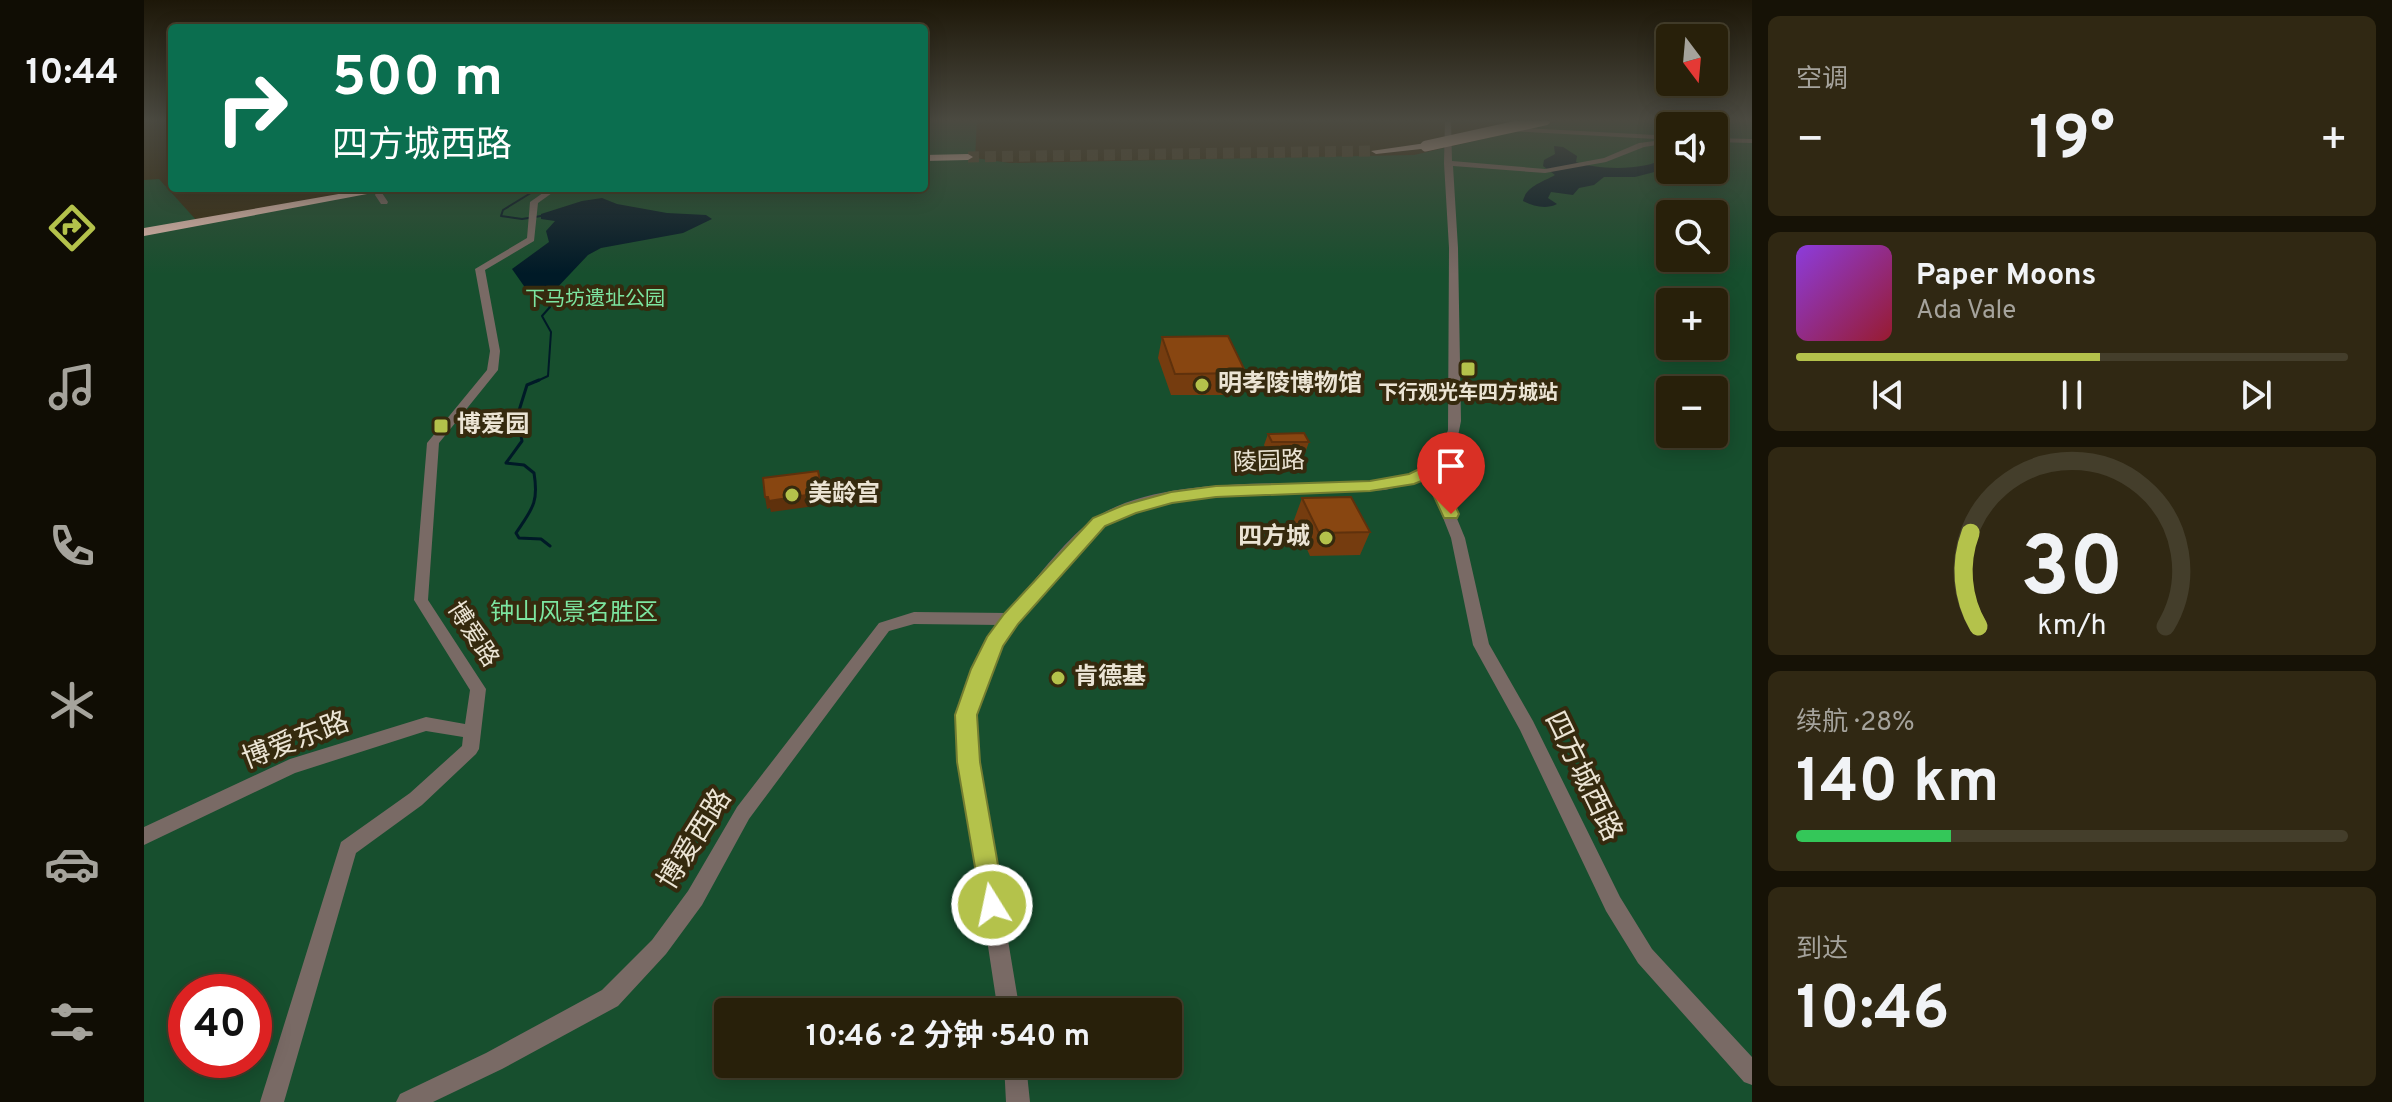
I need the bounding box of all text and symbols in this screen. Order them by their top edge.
north arrow [1656,24,1728,96]
map controls [1656,24,1728,448]
text: 500 m [332,45,503,115]
text: 10:44 [25,51,119,97]
icon: right [200,56,304,160]
text: 空调 [1796,64,1848,97]
text: 19° [2029,104,2115,180]
button: sound [1656,112,1728,184]
text: − [1796,114,1824,170]
text: + [2320,114,2348,170]
text: 四方城西路 [332,124,512,170]
icon: directions [44,200,100,256]
button: search [1656,200,1728,272]
text: Paper Moons [1916,258,2096,295]
park label: 下马坊遗址公园 [525,287,665,313]
button: + [1656,288,1728,360]
text: Ada Vale [1916,295,2016,328]
icon: music [44,359,100,415]
marker: 下行观光车四方城站 [1459,360,1477,378]
place label: 明孝陵博物馆 [1218,370,1362,400]
icon: previous [1866,373,1910,417]
icon: pause [2050,373,2094,417]
icon: next [2234,373,2278,417]
marker: 明孝陵博物馆 [1193,376,1211,394]
button: − [1656,376,1728,448]
place label: 下行观光车四方城站 [1378,381,1558,407]
place label: 博爱园 [457,411,529,441]
marker: 博爱园 [432,417,450,435]
pin [1417,432,1485,514]
icon: arrive [1429,444,1473,488]
street label: 陵园路 [1232,447,1306,479]
place label: 美龄宫 [808,480,880,510]
marker: 美龄宫 [783,486,801,504]
icon: phone [44,518,100,574]
text: 30 [2020,520,2124,625]
place label: 四方城 [1238,523,1310,553]
marker: 四方城 [1317,529,1335,547]
street label: 博爱路 [440,597,504,673]
park label: 钟山风景名胜区 [490,599,658,629]
text: km/h [2037,609,2107,645]
place label: 肯德基 [1074,663,1146,693]
marker: 肯德基 [1049,669,1067,687]
icon: climate [44,677,100,733]
street label: 博爱东路 [237,705,355,779]
street label: 四方城西路 [1535,706,1629,848]
text: 续航 · 28% [1796,707,1915,740]
text: 140 km [1796,747,1999,823]
street label: 博爱西路 [651,783,741,897]
icon: car [44,836,100,892]
position arrow [950,863,1034,947]
text: 到达 [1796,934,1848,967]
speed limit sign: 40 [168,974,272,1078]
text: 10:46 [1796,974,1949,1050]
icon: filters [44,994,100,1050]
text: 10:46 · 2 分钟 · 540 m [806,1019,1090,1056]

